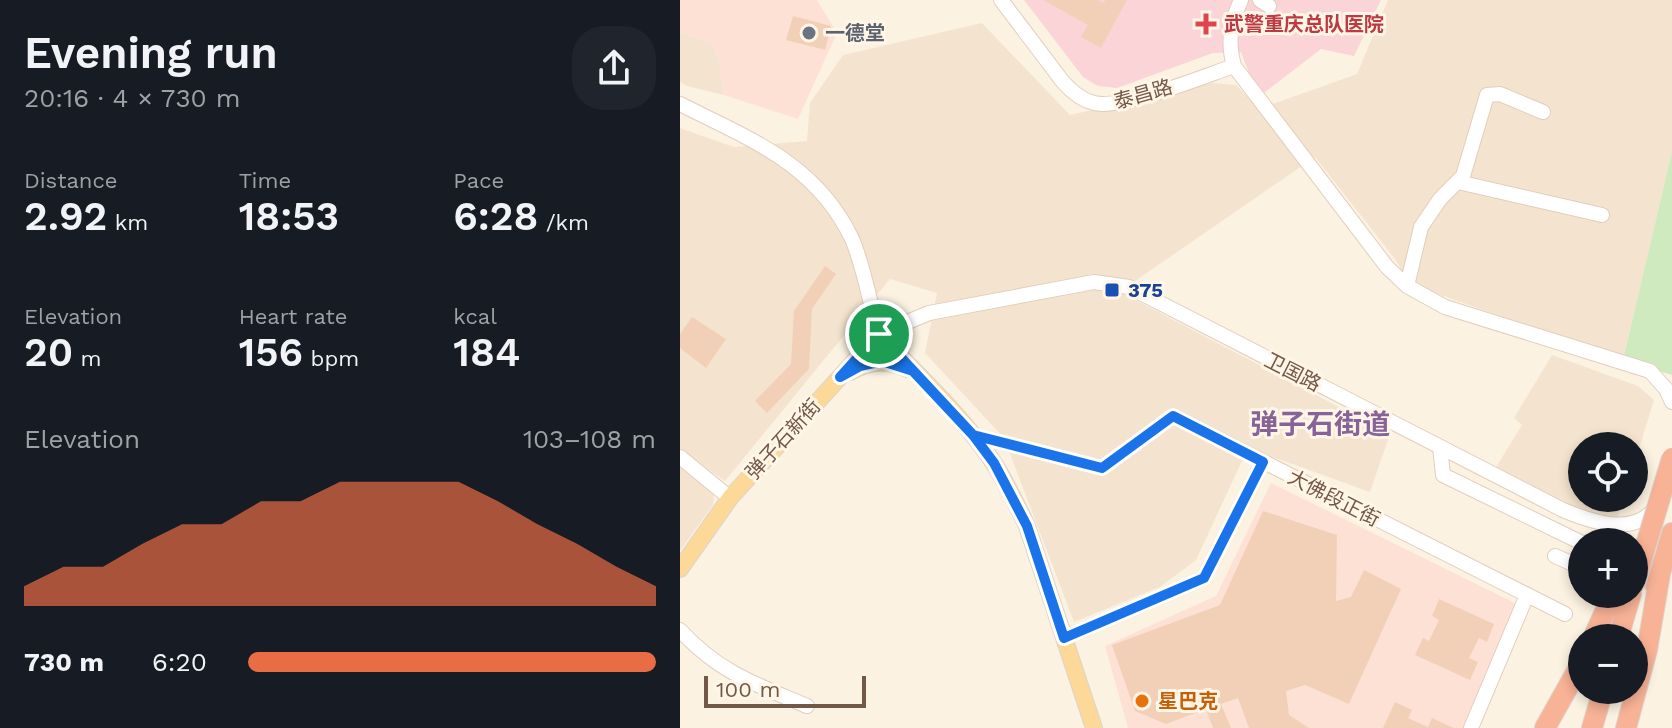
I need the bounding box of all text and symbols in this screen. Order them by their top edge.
place label: 武警重庆总队医院 [1224,12,1384,36]
marker: 武警重庆总队医院 [1195,13,1217,35]
place label: 一德堂 [825,21,885,45]
marker: 一德堂 [800,24,818,42]
button: share [572,26,656,110]
text: Evening run [24,27,278,79]
street label: 泰昌路 [1111,74,1175,114]
text: 20:16 · 4 × 730 m [24,83,240,113]
text: Distance [24,168,118,193]
text: Time [239,168,291,193]
text: Pace [453,168,504,193]
text: 2.92 [24,193,107,240]
text: 18:53 [239,193,339,240]
text: 6:28 [453,193,538,240]
text: km [107,210,148,235]
text: /km [538,210,589,235]
place label: 375 [1128,278,1163,302]
marker: 375 [1103,281,1121,299]
pin [845,300,913,368]
text: Elevation [24,304,122,329]
text: Heart rate [239,304,347,329]
text: kcal [453,304,497,329]
icon: arrive [857,312,901,356]
text: 20 [24,329,73,376]
text: 156 [239,329,303,376]
text: 184 [453,329,520,376]
text: m [73,346,102,371]
text: bpm [303,346,359,371]
street label: 卫国路 [1261,348,1325,396]
street label: 弹子石新街 [741,394,825,484]
district label: 弹子石街道 [1250,408,1390,441]
text: Elevation [24,424,140,454]
text: 103–108 m [523,424,656,454]
map controls [1568,432,1648,704]
button: locate [1568,432,1648,512]
street label: 大佛段正街 [1284,465,1384,531]
button: + [1568,528,1648,608]
button: − [1568,624,1648,704]
text: 730 m [24,647,104,677]
text: 6:20 [152,647,207,677]
scale bar [704,672,866,708]
text: 100 m [716,677,780,702]
place label: 星巴克 [1158,689,1218,713]
marker: 星巴克 [1133,692,1151,710]

